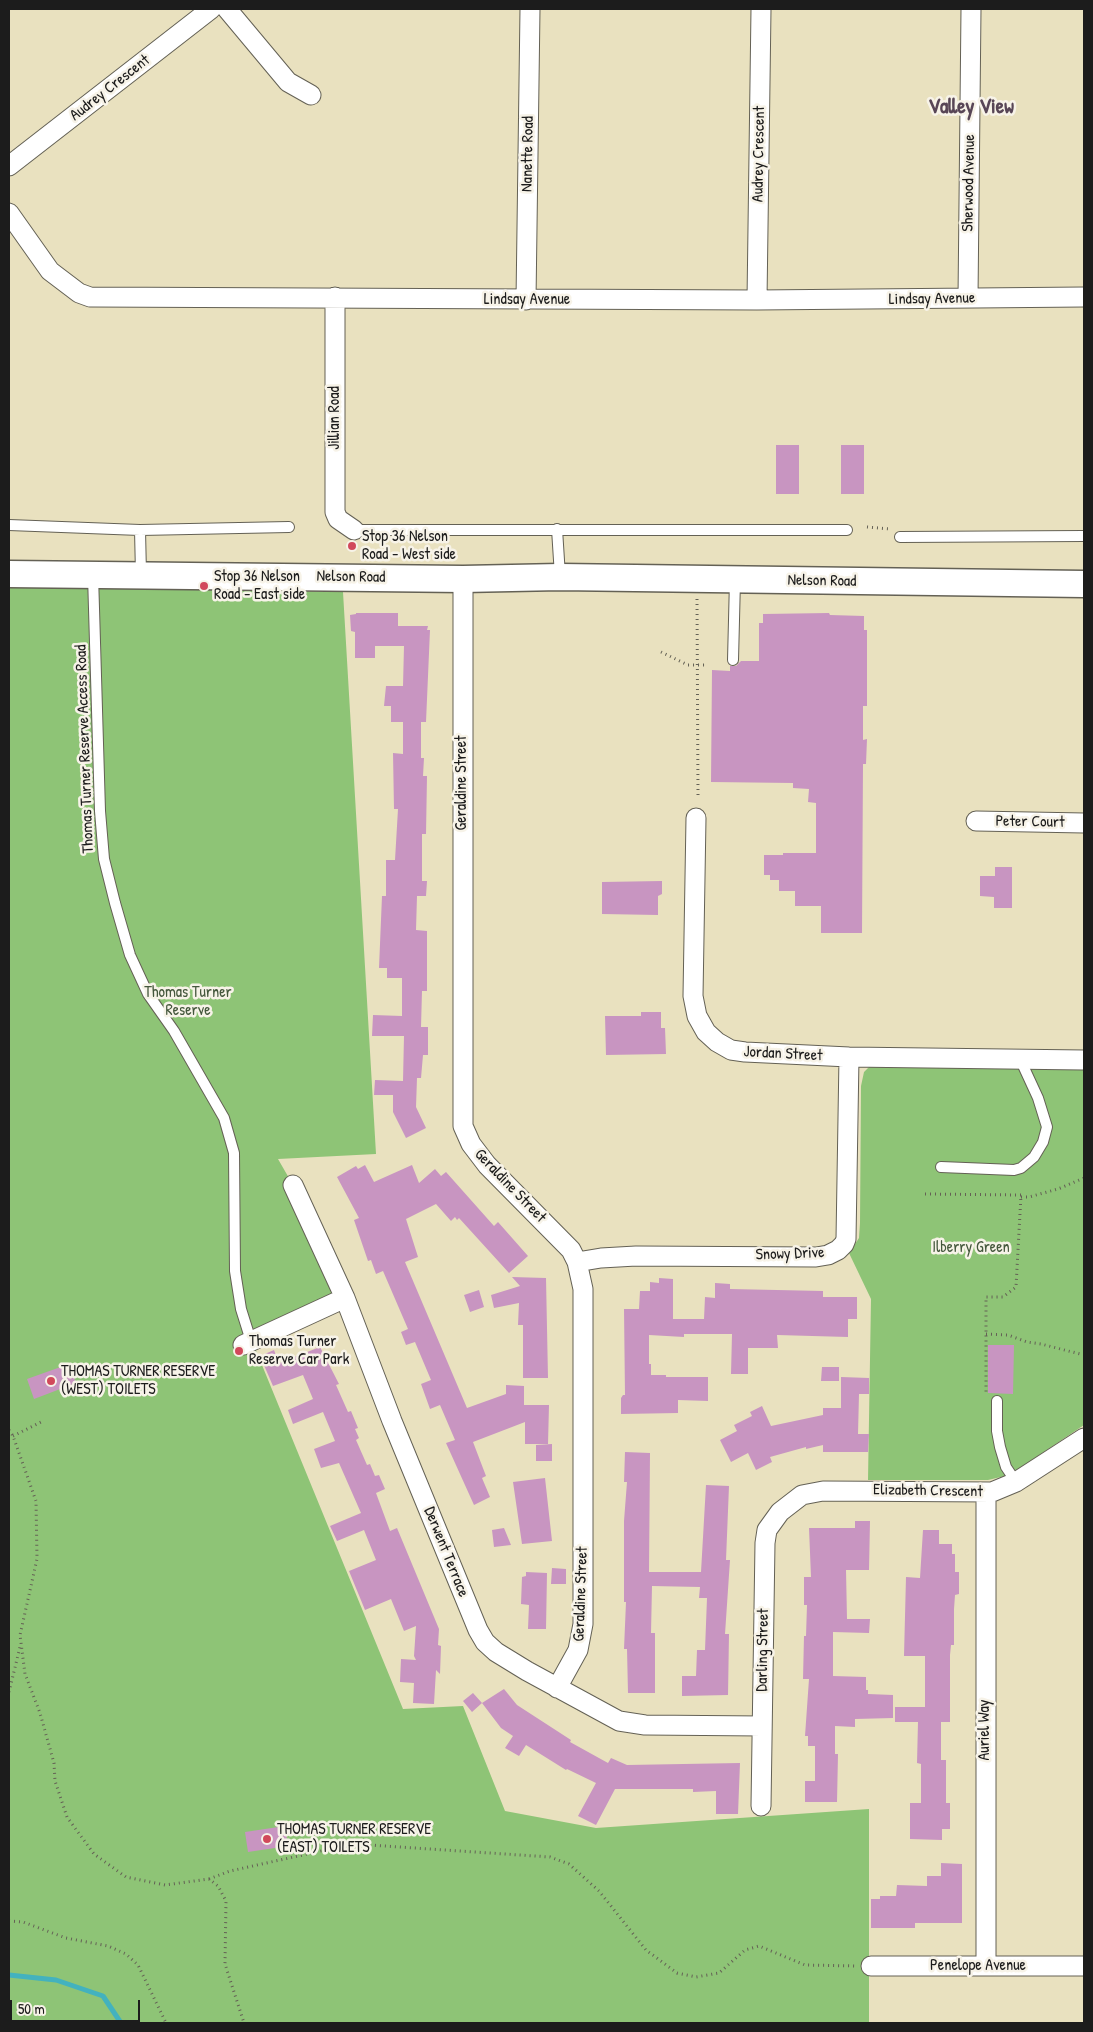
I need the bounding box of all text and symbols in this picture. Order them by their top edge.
street label: Audrey Crescent [66,51,154,125]
district label: Valley View [928,94,1014,120]
street label: Audrey Crescent [749,106,769,202]
street label: Nanette Road [518,116,538,192]
street label: Sherwood Avenue [959,134,979,232]
street label: Lindsay Avenue [889,289,975,309]
street label: Lindsay Avenue [484,290,570,310]
street label: Jillian Road [325,386,345,450]
place label: Stop 36 Nelson Road - West side [362,527,456,565]
marker: Stop 36 Nelson Road - West side [346,540,358,552]
place label: Stop 36 Nelson Road - East side [214,567,305,605]
street label: Nelson Road [316,567,386,587]
street label: Nelson Road [787,571,857,591]
marker: Stop 36 Nelson Road - East side [198,580,210,592]
street label: Thomas Turner Reserve Access Road [72,644,98,854]
street label: Geraldine Street [452,735,472,831]
street label: Peter Court [995,812,1065,832]
park label: Thomas Turner Reserve [144,983,232,1021]
street label: Jordan Street [743,1042,823,1066]
street label: Geraldine Street [470,1145,550,1227]
park label: Ilberry Green [932,1238,1010,1258]
street label: Snowy Drive [755,1243,825,1265]
place label: Thomas Turner Reserve Car Park [249,1332,349,1370]
marker: Thomas Turner Reserve Car Park [233,1345,245,1357]
place label: THOMAS TURNER RESERVE (WEST) TOILETS [61,1362,215,1400]
marker: THOMAS TURNER RESERVE (WEST) TOILETS [45,1375,57,1387]
street label: Elizabeth Crescent [873,1480,983,1502]
street label: Derwent Terrace [419,1504,473,1600]
street label: Geraldine Street [570,1546,592,1642]
street label: Darling Street [753,1608,773,1692]
street label: Auriel Way [975,1699,995,1761]
place label: THOMAS TURNER RESERVE (EAST) TOILETS [277,1820,431,1858]
marker: THOMAS TURNER RESERVE (EAST) TOILETS [261,1833,273,1845]
street label: Penelope Avenue [930,1956,1026,1976]
scale bar [12,1990,142,2022]
text: 50 m [18,1998,45,2019]

